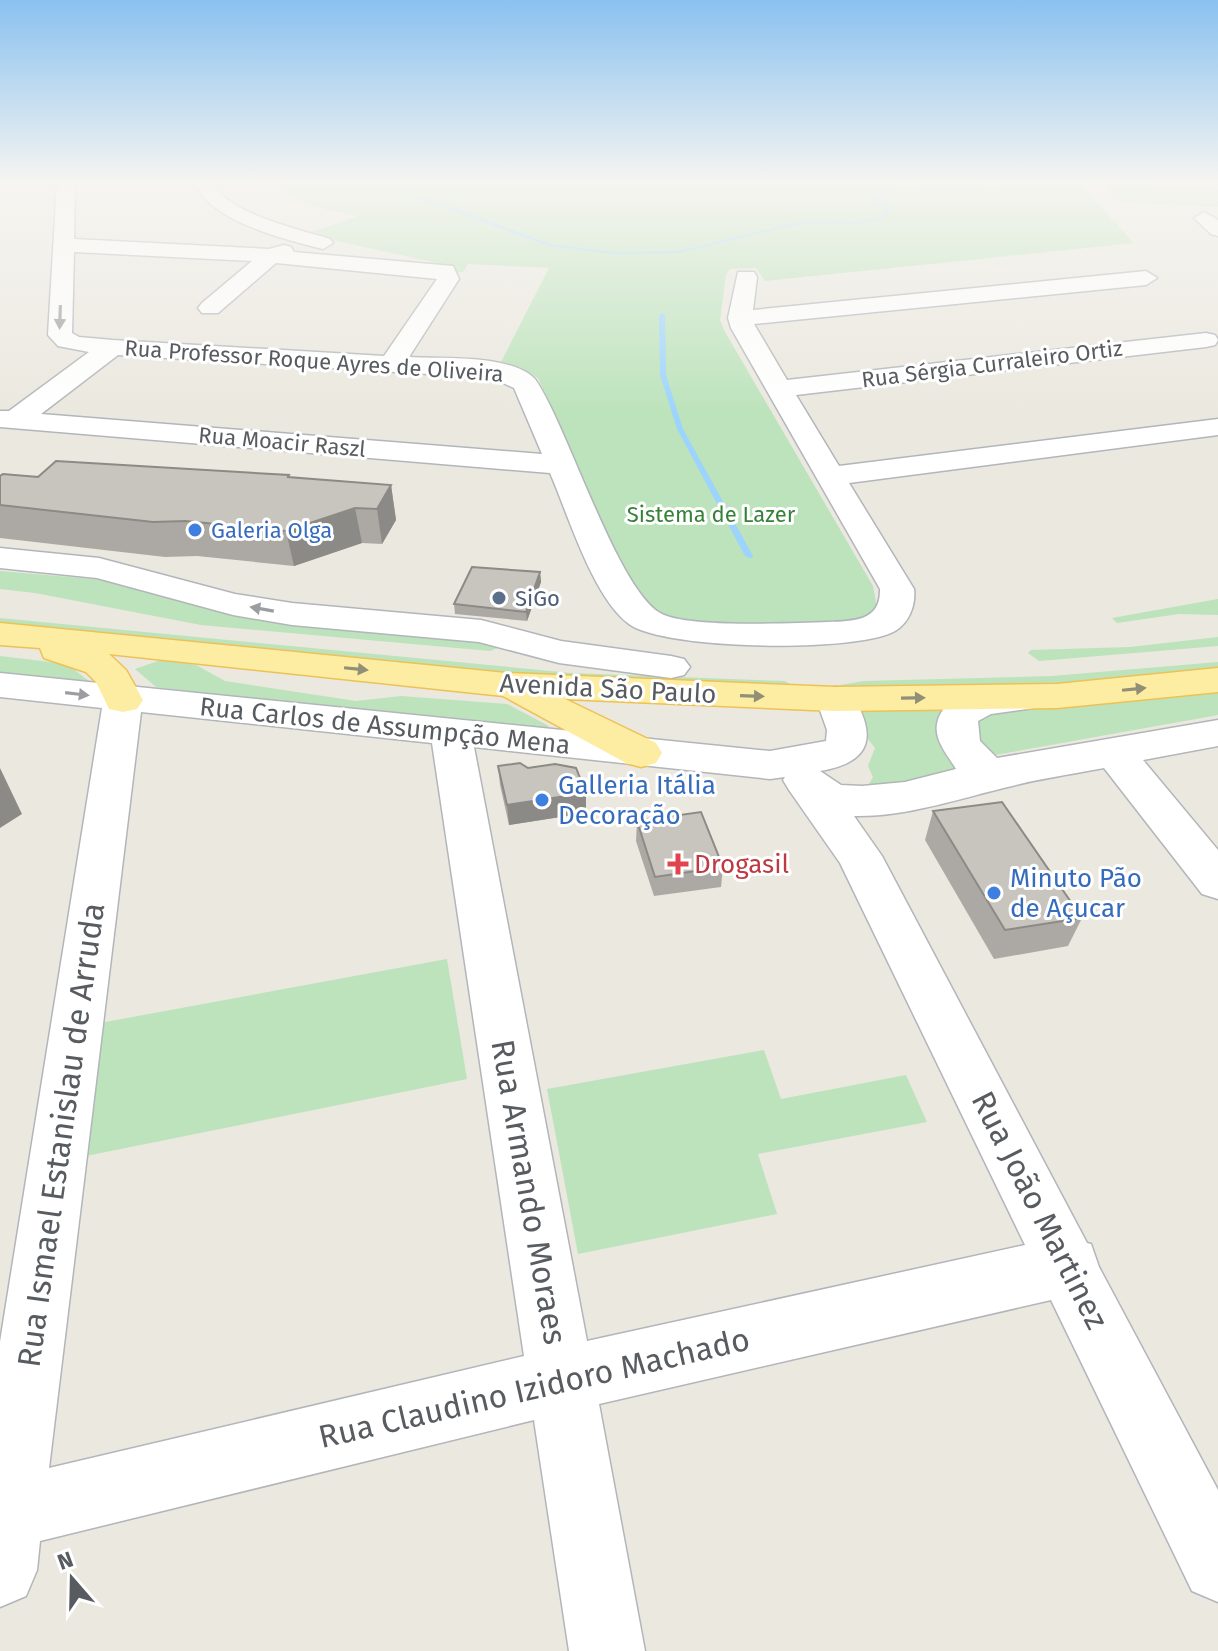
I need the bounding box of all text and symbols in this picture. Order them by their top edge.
one-way arrow [54,305,67,330]
street label: Rua Professor Roque Ayres de Oliveira [124,334,504,388]
street label: Rua Sérgia Curraleiro Ortiz [860,335,1124,393]
street label: Rua Moacir Raszl [197,421,367,463]
park label: Sistema de Lazer [627,501,796,528]
place label: Galeria Olga [211,517,332,544]
marker: Galeria Olga [186,521,204,539]
place label: SiGo [515,585,560,612]
marker: SiGo [490,589,508,607]
one-way arrow [249,602,274,615]
one-way arrow [344,662,369,675]
street label: Avenida São Paulo [499,668,717,710]
one-way arrow [1122,682,1147,695]
one-way arrow [65,688,90,701]
one-way arrow [740,689,765,702]
street label: Rua Carlos de Assumpção Mena [198,691,572,761]
one-way arrow [901,692,926,704]
place label: Galleria Itália Decoração [558,770,716,831]
marker: Galleria Itália Decoração [533,791,551,809]
place label: Drogasil [694,849,790,880]
marker: Drogasil [669,855,687,873]
place label: Minuto Pão de Açucar [1010,863,1142,924]
marker: Minuto Pão de Açucar [985,884,1003,902]
street label: Rua Ismael Estanislau de Arruda [10,900,112,1370]
street label: Rua Armando Moraes [483,1037,575,1347]
street label: Rua João Martinez [964,1085,1116,1335]
street label: Rua Claudino Izidoro Machado [315,1320,753,1456]
north arrow [32,1539,112,1619]
text: N [54,1545,77,1576]

